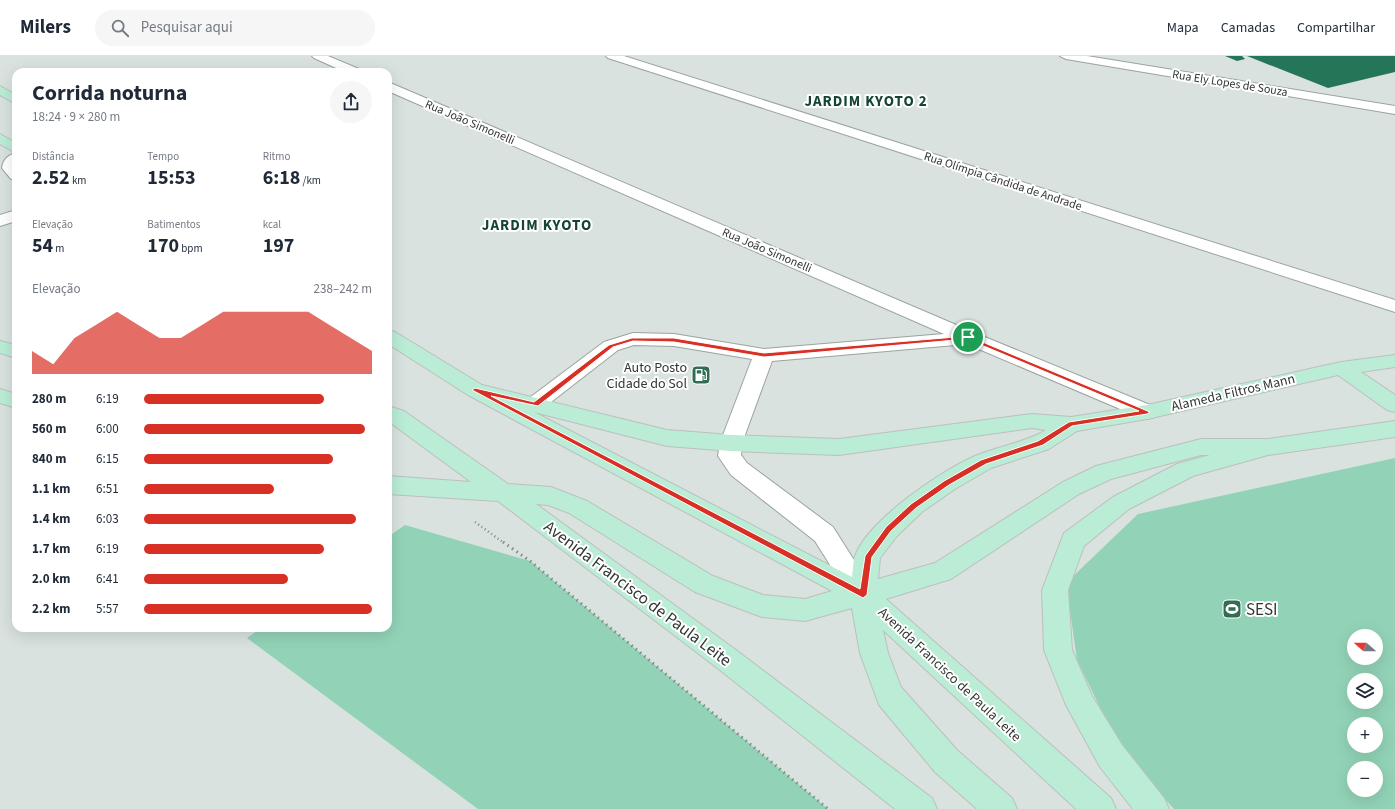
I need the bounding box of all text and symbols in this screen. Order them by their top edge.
search box [95,10,375,46]
text: Milers [20,14,71,41]
icon: search [109,17,131,39]
text: Pesquisar aqui [141,17,233,38]
text: Mapa [1167,18,1199,38]
text: Camadas [1221,18,1275,38]
text: Compartilhar [1297,18,1375,38]
street label: Rua Ely Lopes de Souza [1171,66,1289,101]
text: Corrida noturna [32,77,187,109]
button: share [330,81,372,123]
district label: JARDIM KYOTO 2 [804,91,928,112]
street label: Rua João Simonelli [422,96,517,149]
text: 18:24 · 9 × 280 m [32,108,120,126]
street label: Rua Olímpia Cândida de Andrade [922,148,1084,215]
text: Distância [32,149,74,164]
text: Tempo [147,149,179,164]
text: Ritmo [263,149,290,164]
text: 2.52 [32,164,70,192]
text: 15:53 [147,164,196,192]
text: 6:18 [263,164,300,192]
text: km [70,173,86,188]
text: /km [300,173,321,188]
district label: JARDIM KYOTO [482,215,592,236]
text: Elevação [32,217,73,232]
text: Batimentos [147,217,200,232]
text: kcal [263,217,281,232]
street label: Rua João Simonelli [719,224,814,277]
text: 54 [32,232,53,260]
text: 170 [147,232,179,260]
text: 197 [263,232,294,260]
text: m [53,241,64,256]
text: bpm [179,241,203,256]
text: Elevação [32,280,80,298]
text: 238–242 m [314,280,372,298]
pin [951,320,985,354]
icon: arrive [957,326,979,348]
place label: Auto Posto Cidade do Sol [606,358,687,394]
fuel station icon: Auto Posto Cidade do Sol [690,364,712,386]
street label: Alameda Filtros Mann [1169,369,1297,417]
text: 280 m [32,390,66,408]
text: 6:19 [96,390,119,408]
text: 560 m [32,420,66,438]
text: 6:00 [96,420,119,438]
text: 840 m [32,450,66,468]
text: 6:15 [96,450,119,468]
text: 1.1 km [32,480,71,498]
text: 6:51 [96,480,119,498]
text: 1.4 km [32,510,71,528]
text: 6:03 [96,510,119,528]
street label: Avenida Francisco de Paula Leite [538,515,736,672]
text: 1.7 km [32,540,71,558]
text: 6:19 [96,540,119,558]
text: 2.0 km [32,570,71,588]
text: 6:41 [96,570,119,588]
sports icon: SESI [1221,598,1243,620]
place label: SESI [1246,598,1278,622]
text: 2.2 km [32,600,71,618]
text: 5:57 [96,600,119,618]
street label: Avenida Francisco de Paula Leite [873,603,1025,747]
north arrow [1347,629,1383,665]
map controls [1347,629,1383,797]
button: layers [1347,673,1383,709]
button: + [1347,717,1383,753]
button: − [1347,761,1383,797]

